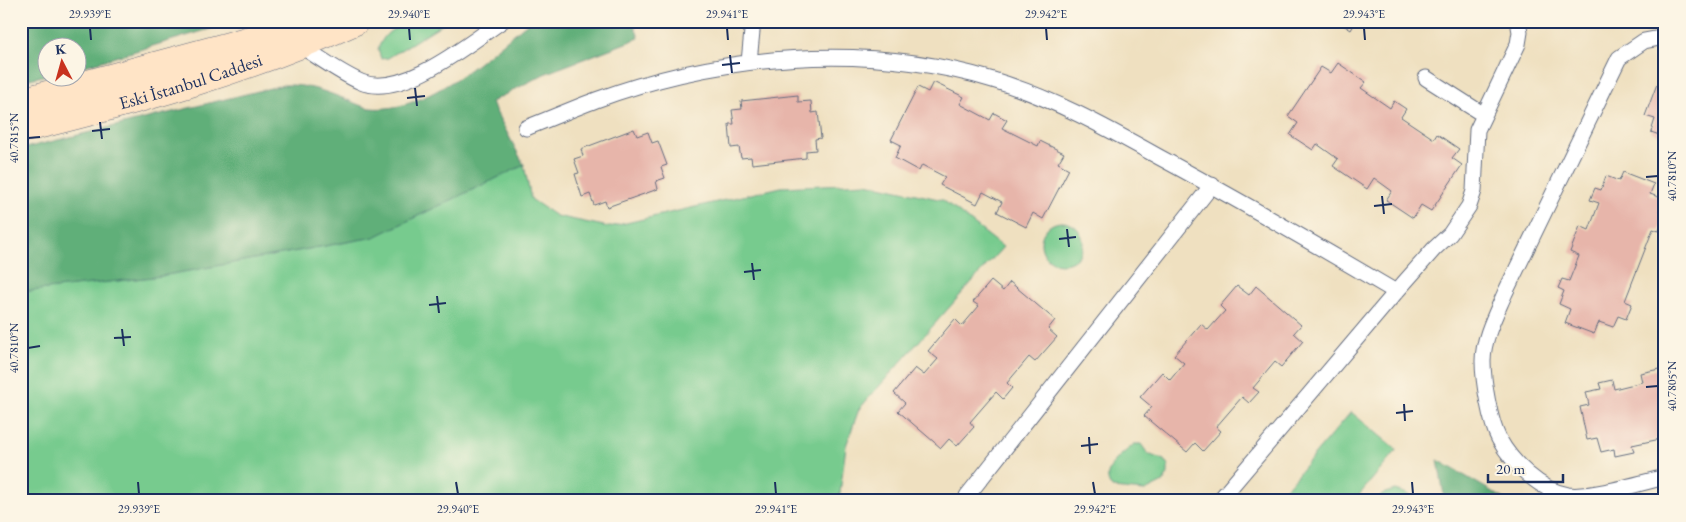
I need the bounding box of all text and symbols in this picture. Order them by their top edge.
text: 29.939°E [69,6,111,22]
text: 29.940°E [388,6,430,22]
text: 29.941°E [706,6,748,22]
text: 29.942°E [1025,6,1067,22]
text: 29.943°E [1343,6,1385,22]
north arrow [38,38,88,88]
text: K [54,40,67,59]
street label: Eski İstanbul Caddesi [116,48,266,114]
text: 40.7815°N [6,112,22,163]
text: 40.7810°N [1664,150,1680,201]
text: 40.7810°N [6,322,22,373]
text: 40.7805°N [1664,360,1680,411]
scale bar [1488,452,1564,484]
text: 20 m [1496,459,1525,478]
text: 29.939°E [118,501,160,517]
text: 29.940°E [437,501,479,517]
text: 29.941°E [755,501,797,517]
text: 29.942°E [1074,501,1116,517]
text: 29.943°E [1392,501,1434,517]

